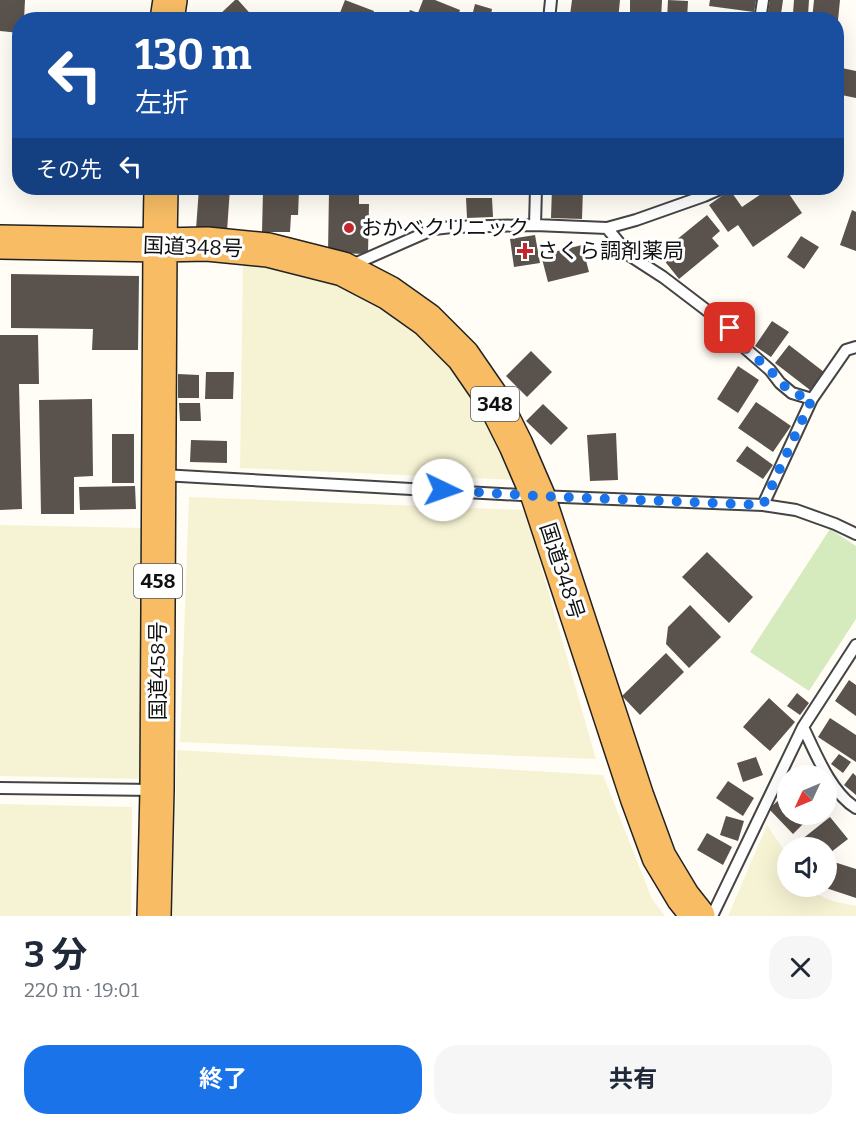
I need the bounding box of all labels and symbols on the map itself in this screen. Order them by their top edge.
place label: おかべクリニック [361,215,529,241]
marker: おかべクリニック [342,221,356,235]
street label: 国道348号 [143,232,243,262]
place label: さくら調剤薬局 [537,238,684,264]
marker: さくら調剤薬局 [518,244,532,258]
pin [704,302,755,353]
road number: 348 [471,387,519,421]
position arrow [411,458,475,522]
street label: 国道348号 [534,519,590,623]
road number: 458 [134,564,182,598]
street label: 国道458号 [145,621,171,721]
north arrow [777,765,837,825]

